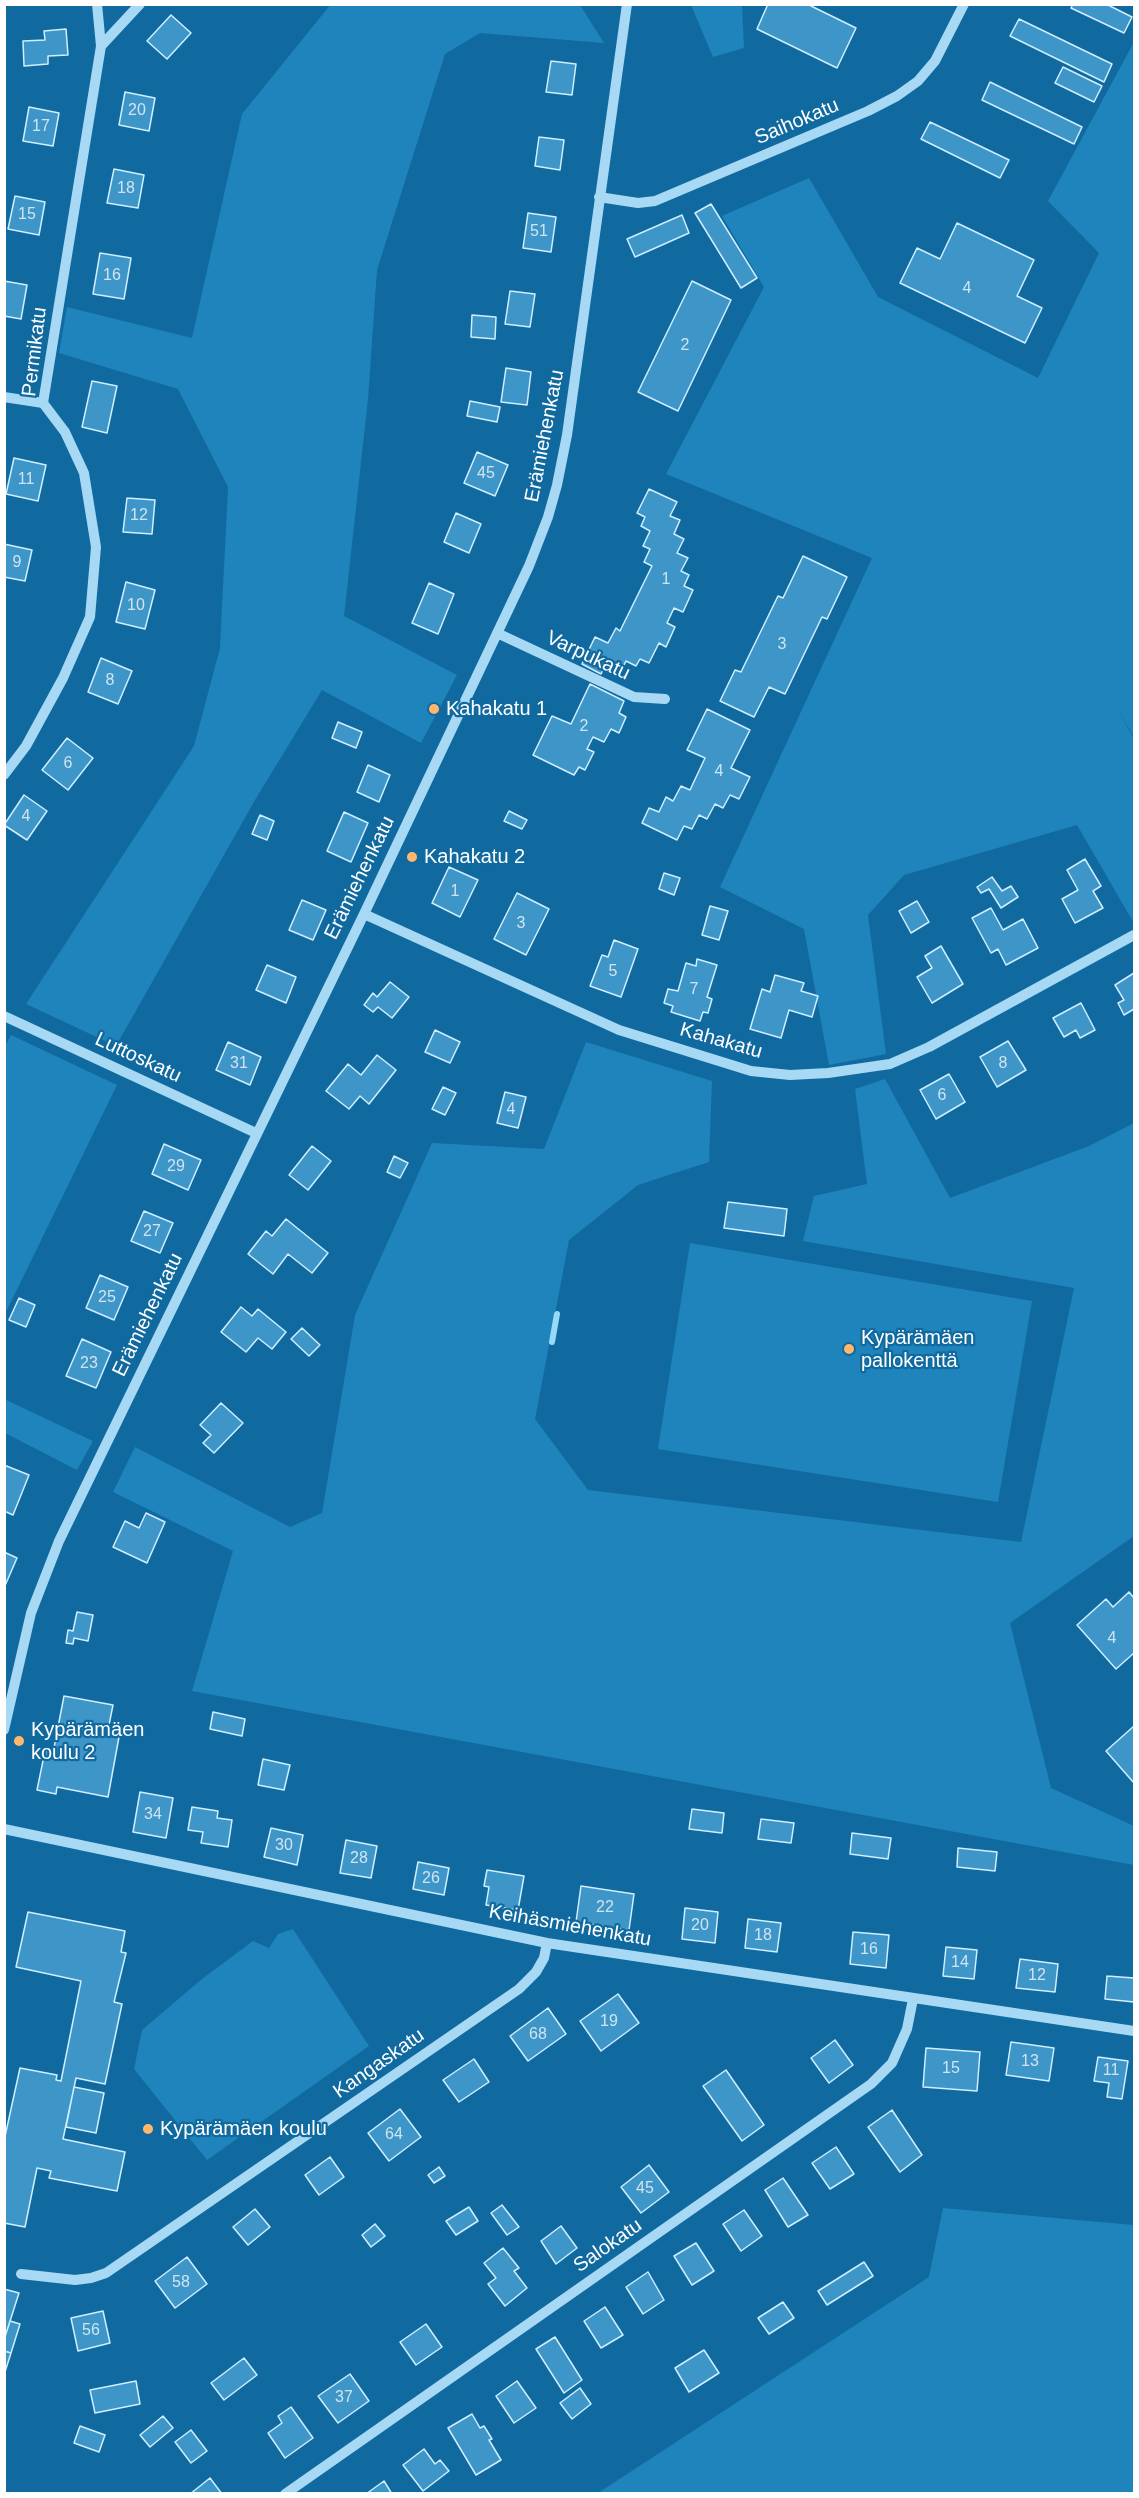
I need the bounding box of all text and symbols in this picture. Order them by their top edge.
street label: Saihokatu [751,94,843,150]
house number: 20 [128,101,146,121]
house number: 17 [32,117,50,137]
house number: 18 [117,179,135,199]
house number: 15 [18,205,36,225]
house number: 51 [530,222,548,242]
house number: 16 [103,266,121,286]
house number: 4 [963,279,971,299]
street label: Permikatu [18,306,52,398]
house number: 2 [681,336,689,356]
street label: Erämiehenkatu [520,368,570,504]
house number: 45 [477,464,495,484]
house number: 11 [18,470,34,490]
house number: 12 [130,506,148,526]
house number: 9 [13,553,21,573]
house number: 1 [662,570,670,590]
house number: 10 [127,596,145,616]
street label: Varpukatu [542,626,634,686]
house number: 3 [778,635,786,655]
house number: 8 [106,671,114,691]
place label: Kahakatu 1 [446,697,547,721]
marker: Kahakatu 1 [427,702,441,716]
house number: 2 [580,717,588,737]
house number: 6 [64,754,72,774]
house number: 4 [715,762,723,782]
house number: 4 [22,807,30,827]
street label: Erämiehenkatu [320,812,400,944]
place label: Kahakatu 2 [424,845,525,869]
marker: Kahakatu 2 [405,850,419,864]
house number: 1 [451,882,459,902]
house number: 3 [517,914,525,934]
house number: 5 [609,962,617,982]
house number: 7 [690,980,698,1000]
street label: Kahakatu [677,1018,765,1064]
street label: Luttoskatu [91,1028,185,1088]
house number: 31 [230,1054,248,1074]
house number: 8 [999,1054,1007,1074]
house number: 6 [938,1086,946,1106]
house number: 4 [507,1100,515,1120]
house number: 29 [167,1157,185,1177]
house number: 27 [143,1222,161,1242]
street label: Erämiehenkatu [108,1249,188,1381]
house number: 25 [98,1288,116,1308]
place label: Kypärämäen pallokenttä [861,1326,974,1373]
marker: Kypärämäen pallokenttä [842,1342,856,1356]
house number: 23 [80,1354,98,1374]
house number: 4 [1108,1629,1116,1649]
place label: Kypärämäen koulu 2 [31,1718,144,1765]
marker: Kypärämäen koulu 2 [12,1734,26,1748]
house number: 34 [144,1805,162,1825]
house number: 30 [275,1836,293,1856]
house number: 28 [350,1849,368,1869]
house number: 26 [422,1869,440,1889]
house number: 22 [596,1898,614,1918]
street label: Keihäsmiehenkatu [487,1900,653,1952]
house number: 20 [691,1916,709,1936]
house number: 18 [754,1926,772,1946]
house number: 16 [860,1940,878,1960]
house number: 14 [951,1953,969,1973]
house number: 12 [1028,1966,1046,1986]
house number: 19 [600,2012,618,2032]
street label: Kangaskatu [329,2024,429,2104]
house number: 68 [529,2025,547,2045]
house number: 13 [1021,2052,1039,2072]
house number: 15 [942,2059,960,2079]
house number: 11 [1103,2061,1119,2081]
place label: Kypärämäen koulu [160,2117,327,2141]
marker: Kypärämäen koulu [141,2122,155,2136]
house number: 64 [385,2125,403,2145]
house number: 45 [636,2179,654,2199]
street label: Salokatu [569,2214,647,2278]
house number: 58 [172,2273,190,2293]
house number: 56 [82,2321,100,2341]
house number: 37 [335,2388,353,2408]

